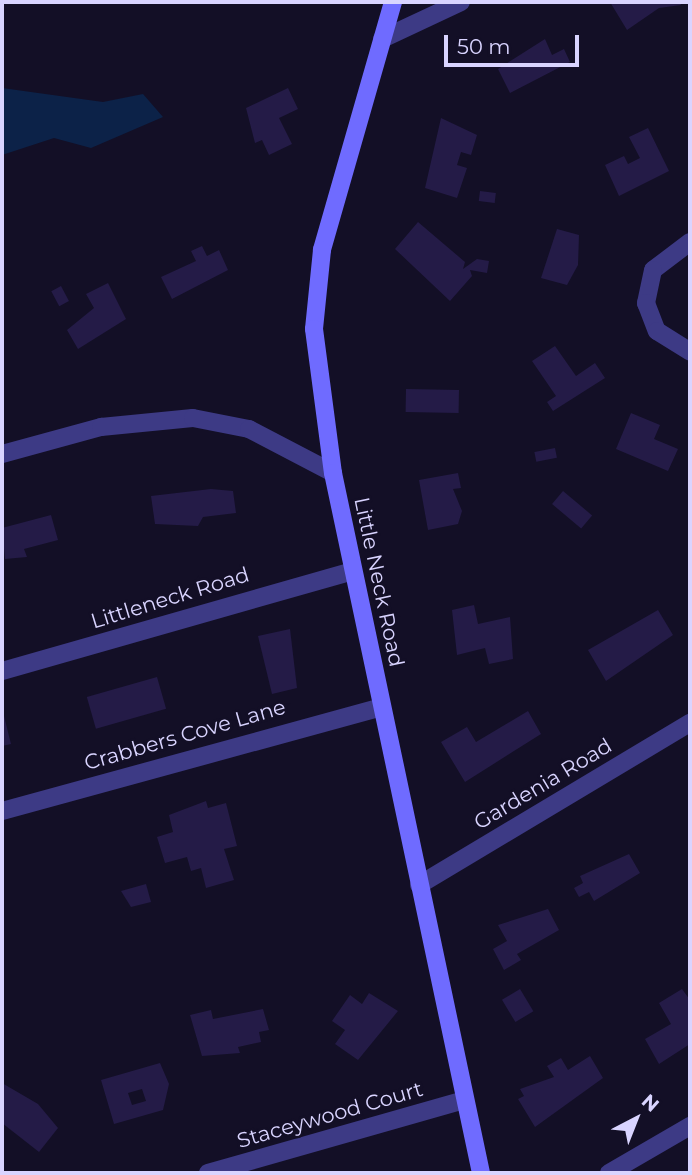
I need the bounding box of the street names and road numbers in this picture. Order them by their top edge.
street label: Little Neck Road [349,495,409,669]
street label: Littleneck Road [88,562,252,634]
street label: Crabbers Cove Lane [81,694,289,776]
street label: Gardenia Road [470,733,616,835]
street label: Staceywood Court [234,1076,426,1154]

